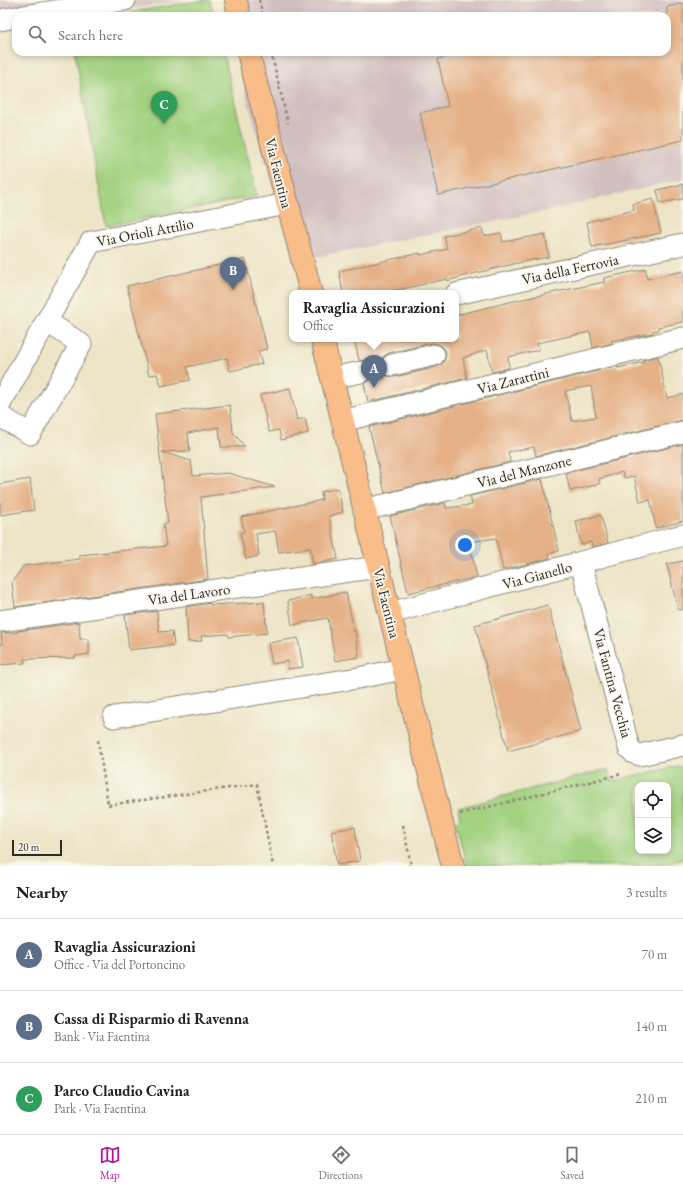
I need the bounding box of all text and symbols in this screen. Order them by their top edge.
search box [12,12,671,56]
icon: search [26,23,48,45]
text: Search here [58,25,123,44]
pin: C [151,91,177,124]
street label: Via Faentina [261,136,297,210]
street label: Via Orioli Attilio [95,213,195,251]
street label: Via della Ferrovia [520,249,620,289]
pin: B [220,257,246,290]
popup [289,290,459,342]
text: Ravaglia Assicurazioni [303,298,445,317]
text: Office [303,317,333,334]
pin: A [361,355,387,388]
street label: Via Zarattini [475,362,551,398]
street label: Via del Manzone [475,450,573,492]
your location [455,535,475,555]
street label: Via Gianello [500,557,574,593]
street label: Via Faentina [369,566,405,640]
street label: Via del Lavoro [147,579,231,609]
street label: Via Fantina Vecchia [589,626,637,740]
map controls [635,782,671,854]
button: locate [635,782,671,818]
button: layers [635,818,671,854]
scale bar [12,838,62,857]
text: 20 m [18,840,39,854]
text: Nearby [16,881,68,903]
text: 3 results [626,884,667,901]
text: Ravaglia Assicurazioni [54,937,196,956]
text: A [24,946,34,963]
text: 70 m [642,946,667,963]
text: Office · Via del Portoncino [54,956,185,973]
text: Cassa di Risparmio di Ravenna [54,1009,249,1028]
text: B [25,1018,33,1035]
text: 140 m [636,1018,667,1035]
text: Bank · Via Faentina [54,1028,150,1045]
text: Parco Claudio Cavina [54,1081,190,1100]
text: C [24,1090,34,1107]
text: 210 m [636,1090,667,1107]
text: Park · Via Faentina [54,1100,146,1117]
tab: Map [99,1144,121,1182]
tab: Directions [319,1144,363,1182]
tab: Saved [561,1144,584,1182]

